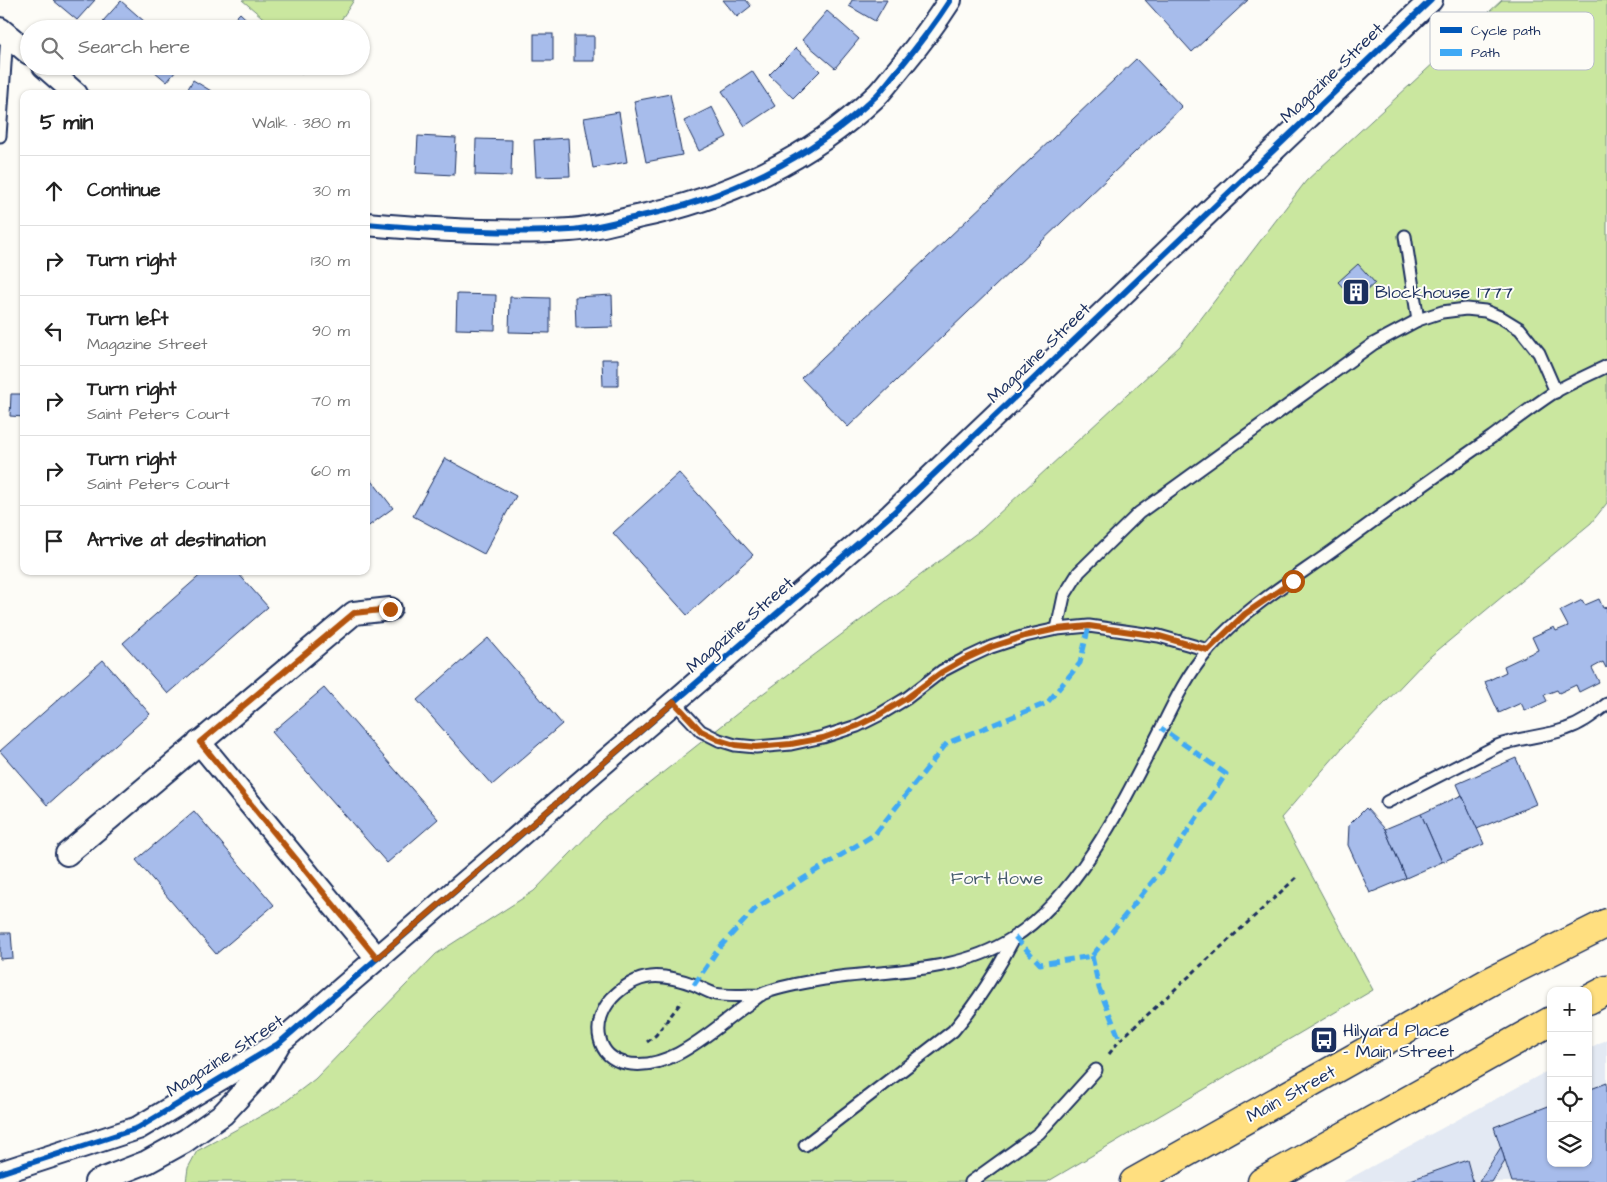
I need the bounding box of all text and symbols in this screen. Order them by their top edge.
legend [1430,12,1594,70]
street label: Magazine Street [1275,16,1391,130]
search box [20,20,370,75]
text: Cycle path [1471,21,1540,41]
icon: search [38,34,66,62]
text: Search here [78,34,190,61]
text: Path [1471,43,1500,63]
text: 5 min [40,108,93,137]
text: Walk · 380 m [252,112,350,134]
icon: ahead [40,177,68,205]
text: Continue [87,177,161,204]
text: 30 m [313,180,350,202]
icon: right [40,247,68,275]
text: Turn right [87,247,176,274]
text: 130 m [311,250,350,272]
building icon: Blockhouse 1777 [1341,277,1371,307]
place label: Blockhouse 1777 [1375,280,1513,305]
street label: Magazine Street [982,296,1098,410]
text: Turn left [87,306,168,333]
icon: left [40,317,68,345]
text: 90 m [312,320,350,342]
text: Magazine Street [87,333,208,355]
text: Turn right [87,376,176,403]
icon: right [40,387,68,415]
text: 70 m [311,390,350,412]
text: Saint Peters Court [87,403,230,425]
text: Turn right [87,446,176,473]
icon: right [40,457,68,485]
text: 60 m [311,460,350,482]
text: Saint Peters Court [87,473,230,495]
icon: arrive [40,527,68,555]
text: Arrive at destination [87,527,266,554]
route start [1282,570,1305,593]
street label: Magazine Street [681,571,801,680]
route end [379,598,402,621]
park label: Fort Howe [951,866,1043,891]
map controls [1547,987,1592,1167]
button: + [1547,987,1592,1032]
street label: Magazine Street [161,1008,290,1104]
place label: Hilyard Place - Main Street [1343,1018,1455,1064]
bus stop icon: Hilyard Place - Main Street [1309,1025,1339,1055]
button: − [1547,1032,1592,1077]
street label: Main Street [1242,1059,1341,1129]
button: locate [1547,1077,1592,1122]
button: layers [1547,1122,1592,1167]

